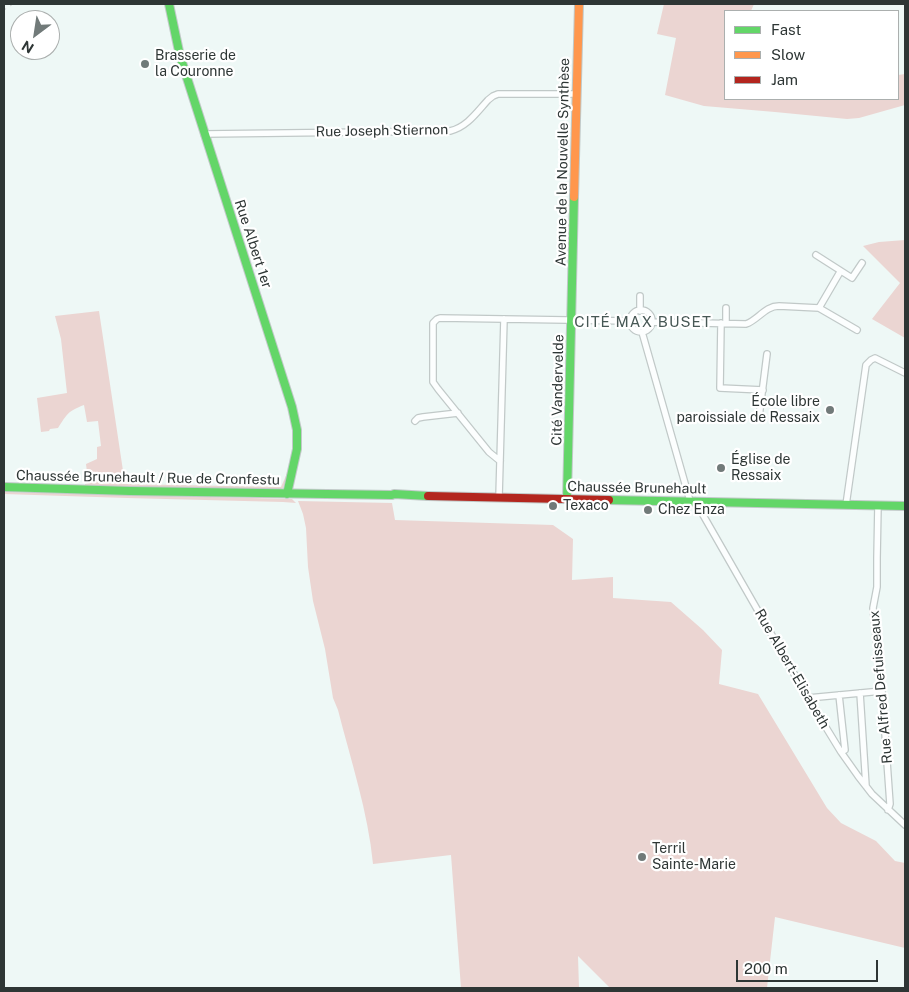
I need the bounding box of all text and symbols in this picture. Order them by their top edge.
north arrow [10,10,60,60]
legend [724,10,899,100]
text: Fast [771,21,801,38]
text: N [19,37,37,57]
text: Slow [771,46,805,63]
place label: Brasserie de la Couronne [155,48,236,80]
marker: Brasserie de la Couronne [139,58,151,70]
street label: Avenue de la Nouvelle Synthèse [553,58,573,266]
text: Jam [771,71,798,88]
street label: Rue Joseph Stiernon [316,121,448,141]
street label: Rue Albert 1er [231,197,275,291]
district label: CITÉ MAX BUSET [572,313,714,331]
street label: Cité Vandervelde [549,334,567,446]
place label: École libre paroissiale de Ressaix [677,394,820,427]
marker: École libre paroissiale de Ressaix [824,404,836,416]
place label: Église de Ressaix [731,452,791,484]
marker: Église de Ressaix [715,462,727,474]
street label: Chaussée Brunehault / Rue de Cronfestu [16,467,280,489]
street label: Chaussée Brunehault [567,478,707,498]
place label: Texaco [563,498,609,514]
marker: Texaco [547,500,559,512]
place label: Chez Enza [658,502,725,518]
marker: Chez Enza [642,504,654,516]
street label: Rue Albert-Elisabeth [751,606,833,732]
street label: Rue Alfred Defuisseaux [866,610,896,764]
place label: Terril Sainte-Marie [652,841,736,874]
marker: Terril Sainte-Marie [636,851,648,863]
scale bar [739,950,882,982]
text: 200 m [744,960,788,977]

